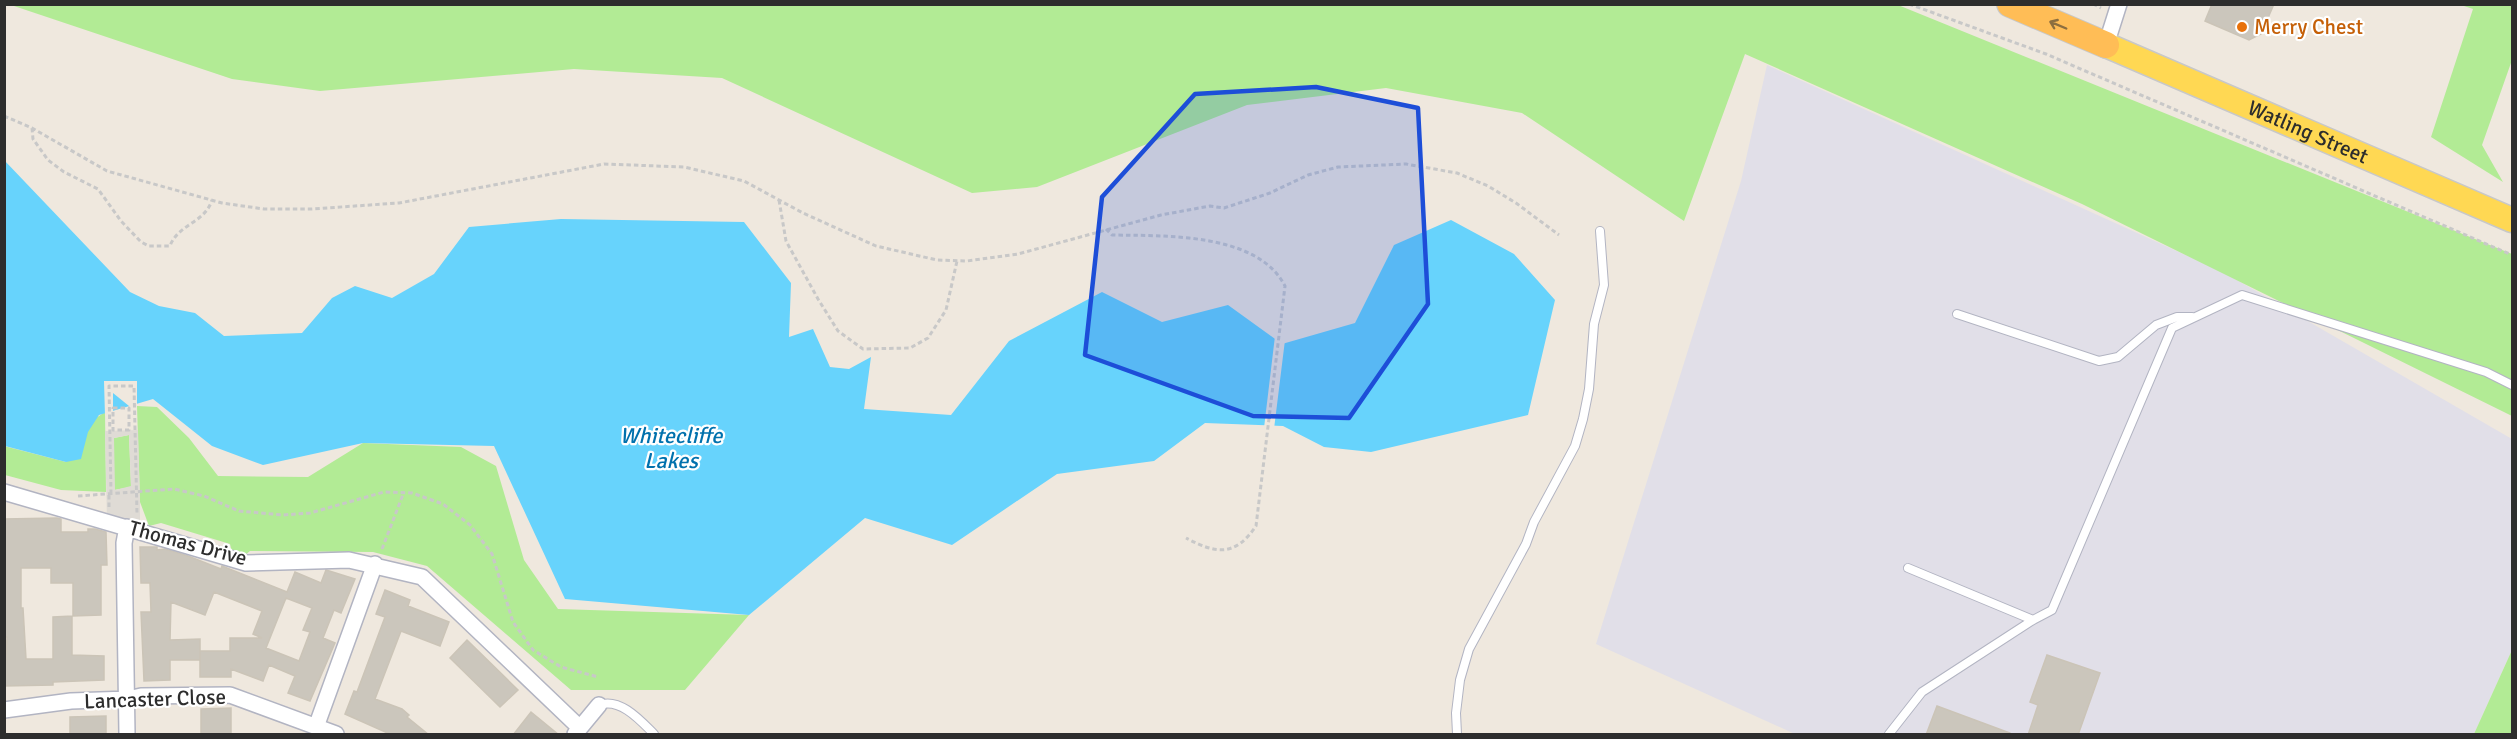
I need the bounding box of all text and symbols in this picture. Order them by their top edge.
place label: Merry Chest [2254,14,2363,40]
one-way arrow [2049,19,2067,30]
marker: Merry Chest [2235,20,2249,34]
street label: Watling Street [2244,95,2372,169]
water label: Whitecliffe Lakes [620,422,723,474]
street label: Thomas Drive [126,515,250,571]
street label: Lancaster Close [84,684,226,714]

